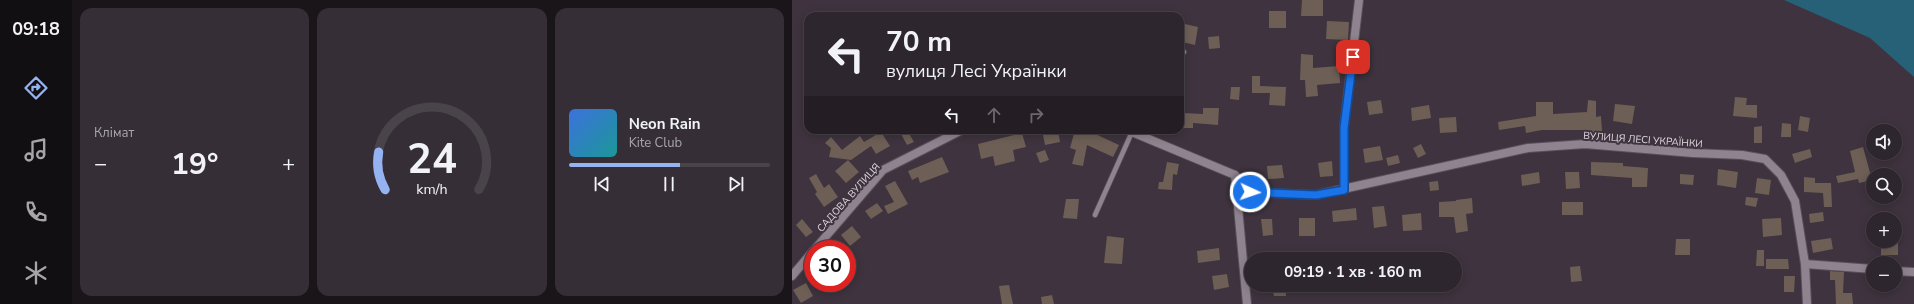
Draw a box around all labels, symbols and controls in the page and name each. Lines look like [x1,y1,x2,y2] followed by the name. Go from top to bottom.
[12,17,60,41] text: 09:18
[886,23,952,61] text: 70 m
[820,28,872,80] icon: left
[1336,40,1370,74] pin
[1342,46,1364,68] icon: arrive
[886,59,1067,83] text: вулиця Лесі Українки
[22,74,50,102] icon: directions
[941,104,963,126] icon: left
[983,104,1005,126] icon: ahead
[1025,104,1047,126] icon: right
[629,114,701,134] text: Neon Rain
[94,124,134,142] text: Клімат
[1866,124,1902,292] map controls
[1866,124,1902,160] button: sound
[1583,129,1703,151] street label: ВУЛИЦЯ ЛЕСІ УКРАЇНКИ
[407,131,457,188] text: 24
[629,134,682,152] text: Kite Club
[22,136,50,164] icon: music
[171,144,218,185] text: 19°
[94,149,107,179] text: −
[282,149,295,179] text: +
[814,160,883,235] street label: САДОВА ВУЛИЦЯ
[1866,168,1902,204] button: search
[1229,171,1271,213] position arrow
[591,173,613,195] icon: previous
[658,173,680,195] icon: pause
[725,173,747,195] icon: next
[416,180,448,199] text: km/h
[22,198,50,226] icon: phone
[1866,212,1902,248] button: +
[804,240,856,292] speed limit sign: 30
[1866,256,1902,292] button: −
[22,259,50,287] icon: climate
[1284,262,1422,282] text: 09:19 · 1 хв · 160 m

